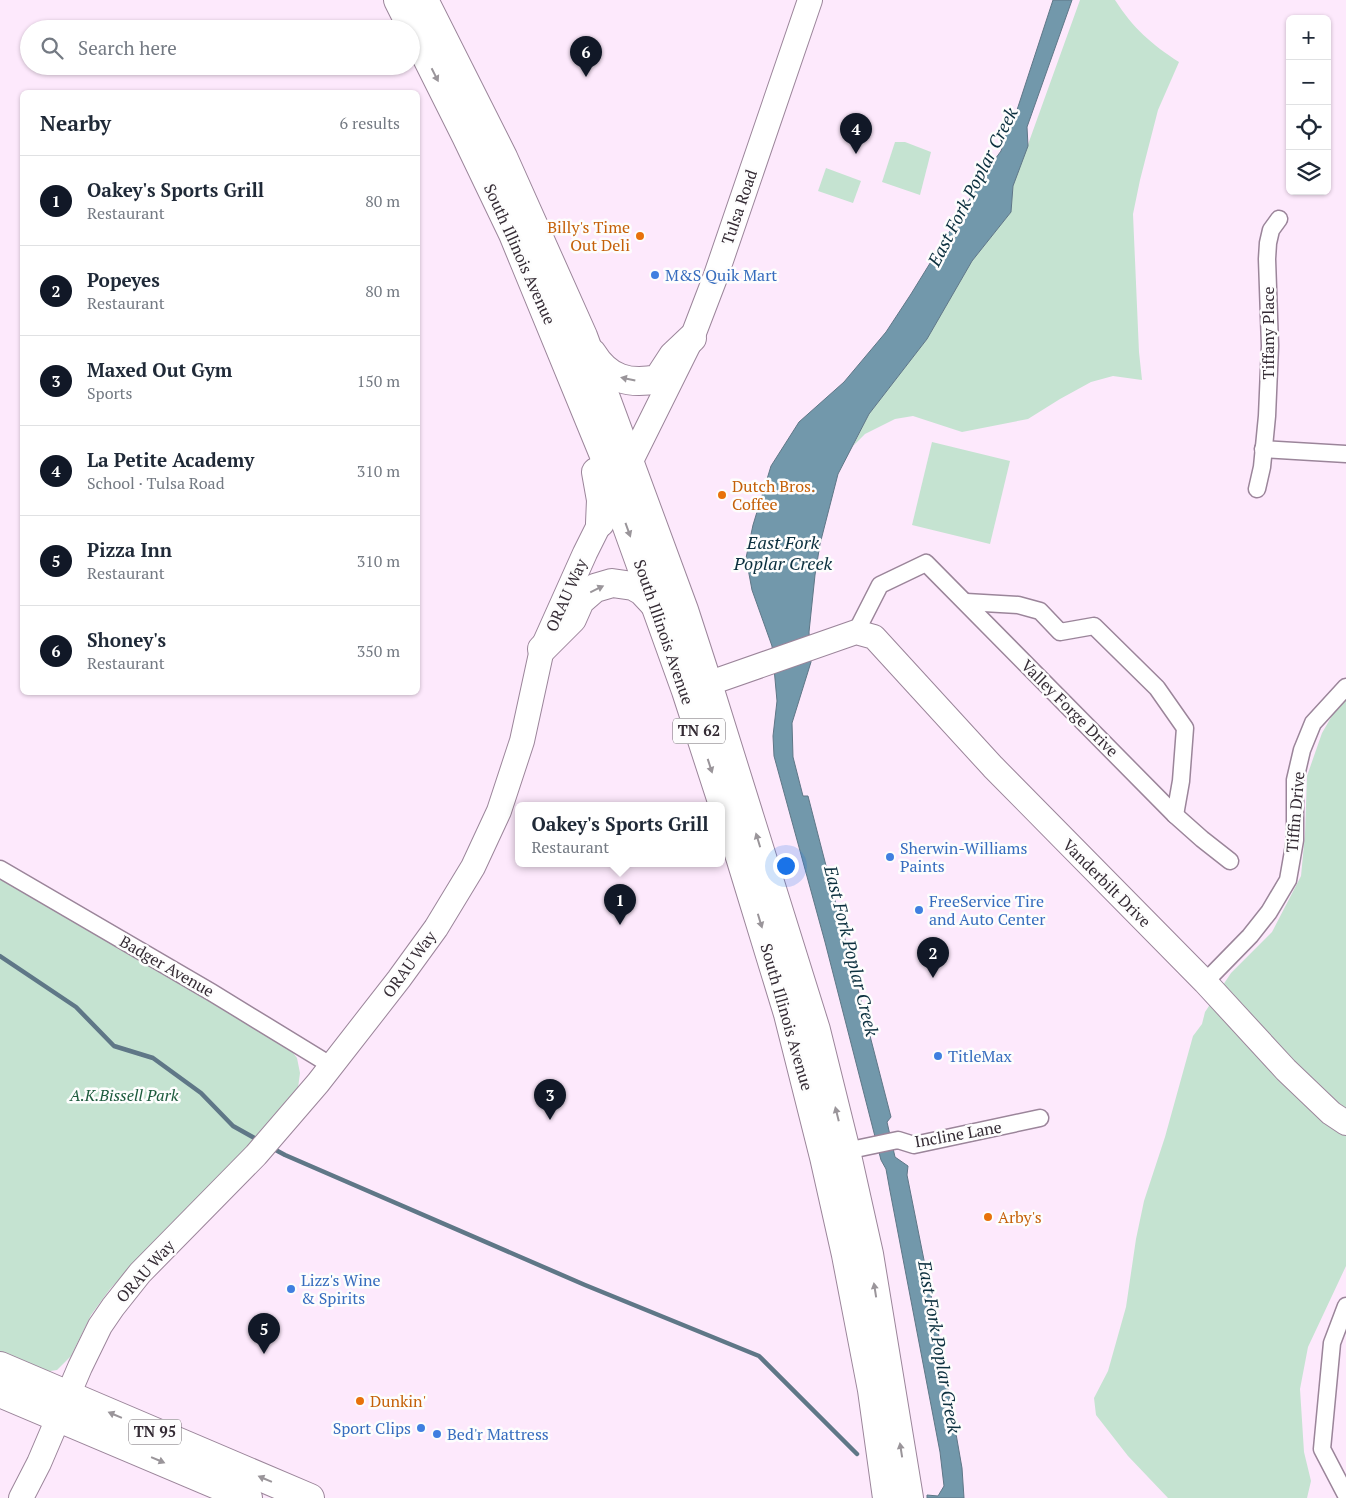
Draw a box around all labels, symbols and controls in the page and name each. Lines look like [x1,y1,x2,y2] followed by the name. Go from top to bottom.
[1286,15,1331,195] map controls
[1286,15,1331,60] button: +
[20,20,420,75] search box
[38,34,66,62] icon: search
[78,35,177,60] text: Search here
[570,36,602,77] pin: 6
[1286,60,1331,105] button: −
[432,68,440,82] one-way arrow
[921,103,1023,271] water label: East Fork Poplar Creek
[1286,105,1331,150] button: locate
[40,109,111,137] text: Nearby
[340,112,400,134] text: 6 results
[840,113,872,154] pin: 4
[1286,150,1331,195] button: layers
[716,166,762,247] street label: Tulsa Road
[87,177,264,202] text: Oakey's Sports Grill
[479,180,561,328] street label: South Illinois Avenue
[51,190,61,212] text: 1
[365,190,400,212] text: 80 m
[87,202,165,224] text: Restaurant
[547,216,630,256] place label: Billy's Time Out Deli
[634,230,646,242] marker: Billy's Time Out Deli
[665,264,777,286] place label: M&S Quik Mart
[87,267,160,292] text: Popeyes
[649,269,661,281] marker: M&S Quik Mart
[51,280,61,302] text: 2
[365,280,400,302] text: 80 m
[1257,287,1279,379] street label: Tiffany Place
[87,292,165,314] text: Restaurant
[87,357,232,382] text: Maxed Out Gym
[51,370,61,392] text: 3
[357,370,400,392] text: 150 m
[620,375,636,383] one-way arrow
[87,382,133,404] text: Sports
[87,447,254,472] text: La Petite Academy
[51,460,61,482] text: 4
[357,460,400,482] text: 310 m
[87,472,225,494] text: School · Tulsa Road
[732,475,815,515] place label: Dutch Bros. Coffee
[716,489,728,501] marker: Dutch Bros. Coffee
[624,523,632,538] one-way arrow
[733,530,833,575] water label: East Fork Poplar Creek
[87,537,172,562] text: Pizza Inn
[51,550,61,572] text: 5
[357,550,400,572] text: 310 m
[540,554,592,635] street label: ORAU Way
[629,557,699,707] street label: South Illinois Avenue
[87,562,165,584] text: Restaurant
[590,584,605,593] one-way arrow
[87,627,166,652] text: Shoney's
[51,640,61,662] text: 6
[357,640,400,662] text: 350 m
[87,652,165,674] text: Restaurant
[1017,655,1123,761] street label: Valley Forge Drive
[673,718,725,744] road number: TN 62
[707,759,715,774] one-way arrow
[1280,771,1310,853] street label: Tiffin Drive
[515,802,725,867] popup
[531,811,709,836] text: Oakey's Sports Grill
[754,832,762,847] one-way arrow
[1058,834,1156,932] street label: Vanderbilt Drive
[531,836,609,858] text: Restaurant
[900,837,1027,877] place label: Sherwin-Williams Paints
[884,851,896,863] marker: Sherwin-Williams Paints
[773,853,799,879] your location
[819,862,885,1039] water label: East Fork Poplar Creek
[604,884,636,925] pin: 1
[929,890,1046,930] place label: FreeService Tire and Auto Center
[913,904,925,916] marker: FreeService Tire and Auto Center
[756,914,764,929] one-way arrow
[377,925,441,1002] street label: ORAU Way
[116,930,218,1002] street label: Badger Avenue
[917,937,949,978] pin: 2
[755,941,819,1093] street label: South Illinois Avenue
[948,1045,1012,1067] place label: TitleMax
[932,1050,944,1062] marker: TitleMax
[534,1079,566,1120] pin: 3
[69,1084,179,1106] park label: A.K.Bissell Park
[833,1106,841,1121] one-way arrow
[913,1116,1003,1152] street label: Incline Lane
[998,1206,1042,1228] place label: Arby's
[982,1211,994,1223] marker: Arby's
[111,1234,180,1307] street label: ORAU Way
[913,1258,967,1435] water label: East Fork Poplar Creek
[301,1269,381,1309] place label: Lizz's Wine & Spirits
[871,1281,879,1297] one-way arrow
[285,1283,297,1295] marker: Lizz's Wine & Spirits
[248,1313,280,1354] pin: 5
[370,1390,426,1412] place label: Dunkin'
[354,1395,366,1407] marker: Dunkin'
[108,1411,123,1419] one-way arrow
[333,1417,411,1439] place label: Sport Clips
[129,1420,181,1444] road number: TN 95
[415,1422,427,1434] marker: Sport Clips
[447,1423,549,1445] place label: Bed'r Mattress
[431,1428,443,1440] marker: Bed'r Mattress
[897,1442,905,1458] one-way arrow
[151,1456,165,1464] one-way arrow
[257,1475,272,1483] one-way arrow

